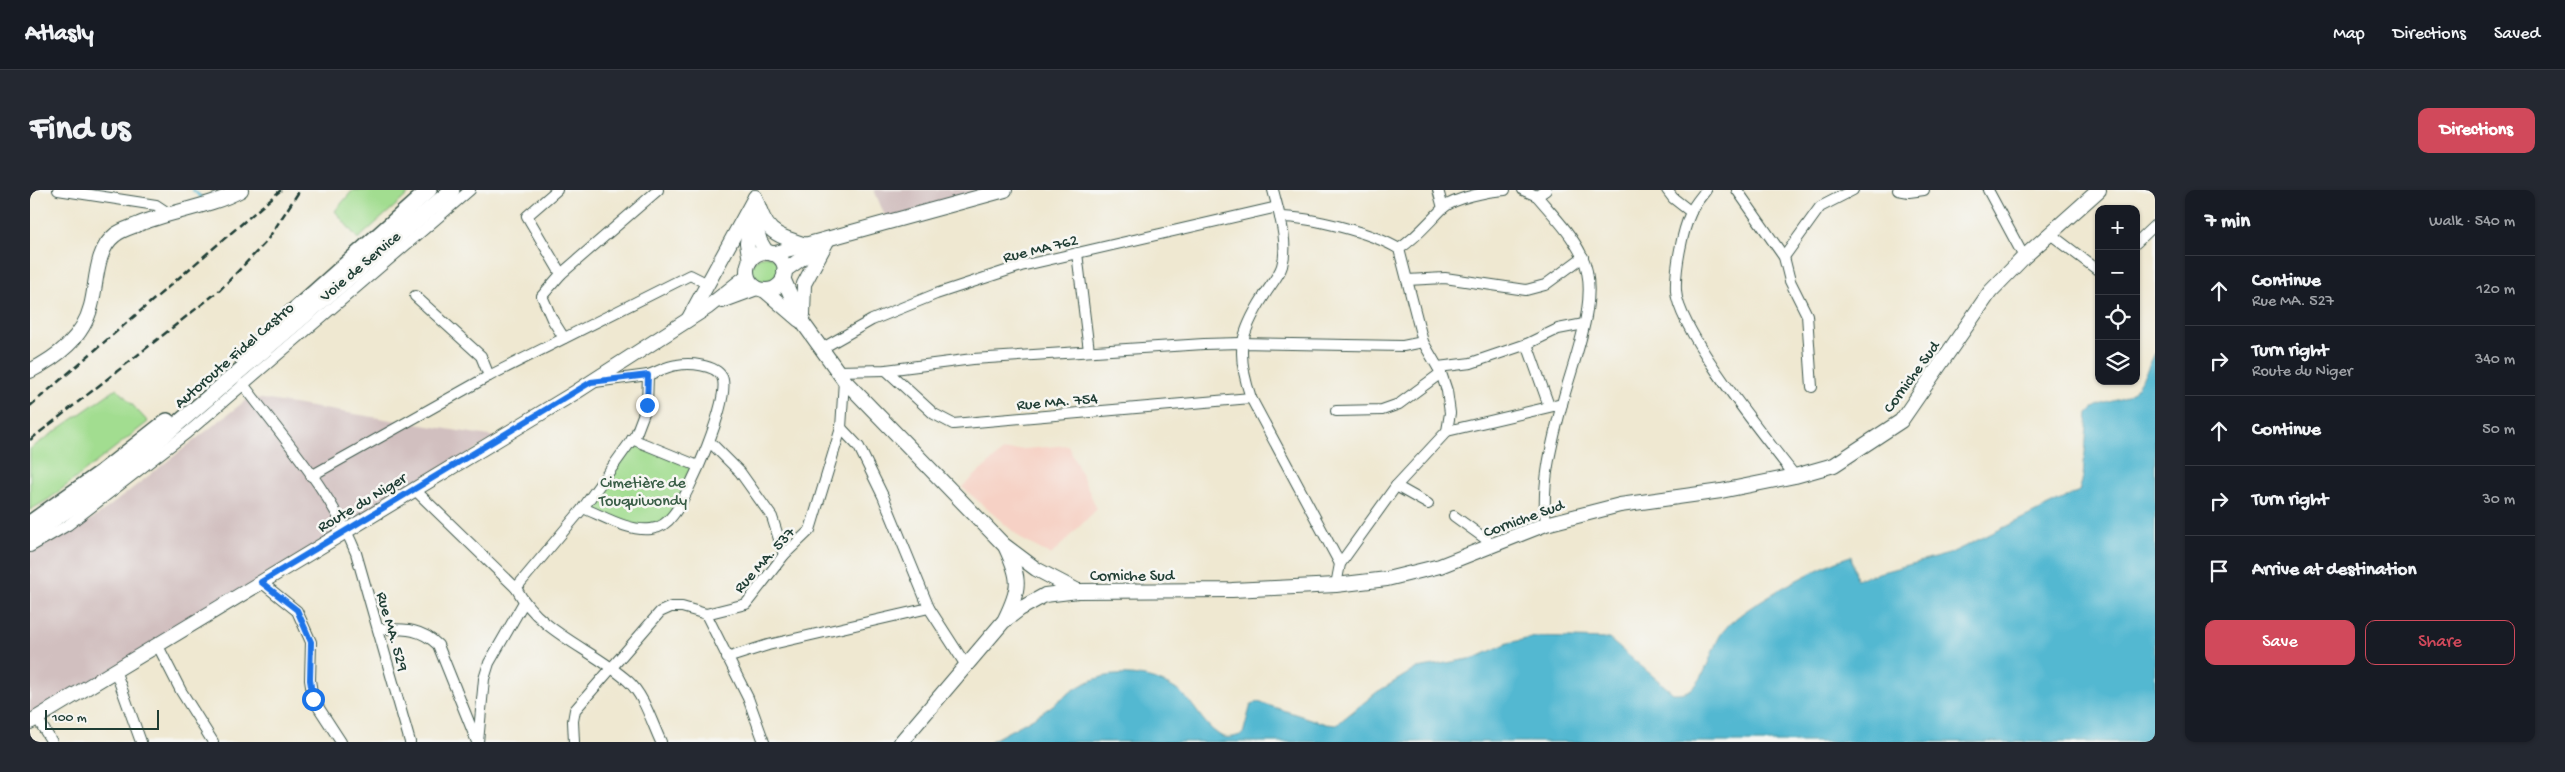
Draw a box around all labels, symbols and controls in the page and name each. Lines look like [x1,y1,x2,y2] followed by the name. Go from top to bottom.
[25,20,94,49] text: Atlasly
[2333,24,2365,45] text: Map
[2393,24,2466,45] text: Directions
[2494,24,2540,45] text: Saved
[2418,108,2535,153] button: Directions
[30,110,130,151] text: Find us
[2095,205,2140,385] map controls
[2095,205,2140,250] button: +
[2205,210,2250,235] text: 7 min
[2429,213,2515,232] text: Walk · 540 m
[316,228,406,308] street label: Voie de Service
[1001,232,1080,269] street label: Rue MA 762
[2095,250,2140,295] button: −
[2252,270,2321,293] text: Continue
[2205,277,2233,305] icon: ahead
[2476,281,2515,300] text: 120 m
[2252,293,2334,312] text: Rue MA. 527
[2095,295,2140,340] button: locate
[172,299,299,414] street label: Autoroute Fidel Castro
[1880,337,1946,418] street label: Corniche Sud
[2095,340,2140,385] button: layers
[2252,340,2328,363] text: Turn right
[2205,347,2233,375] icon: right
[2475,351,2515,370] text: 340 m
[2252,363,2352,382] text: Route du Niger
[1016,390,1099,417] street label: Rue MA. 754
[636,394,659,417] route end
[2205,417,2233,445] icon: ahead
[2252,419,2321,442] text: Continue
[2482,421,2515,440] text: 50 m
[315,469,412,538] street label: Route du Niger
[598,475,687,512] park label: Cimetière de Touquiwondy
[2205,487,2233,515] icon: right
[2252,489,2328,512] text: Turn right
[2482,491,2515,510] text: 30 m
[1481,496,1568,544] street label: Corniche Sud
[731,524,801,598] street label: Rue MA. 537
[2205,557,2233,585] icon: arrive
[2252,559,2416,582] text: Arrive at destination
[1090,568,1176,587] street label: Corniche Sud
[370,590,411,674] street label: Rue MA. 529
[2205,620,2355,665] button: Save
[2365,620,2515,665] button: Share
[302,688,325,711] route start
[45,707,159,730] scale bar
[52,710,87,727] text: 100 m

